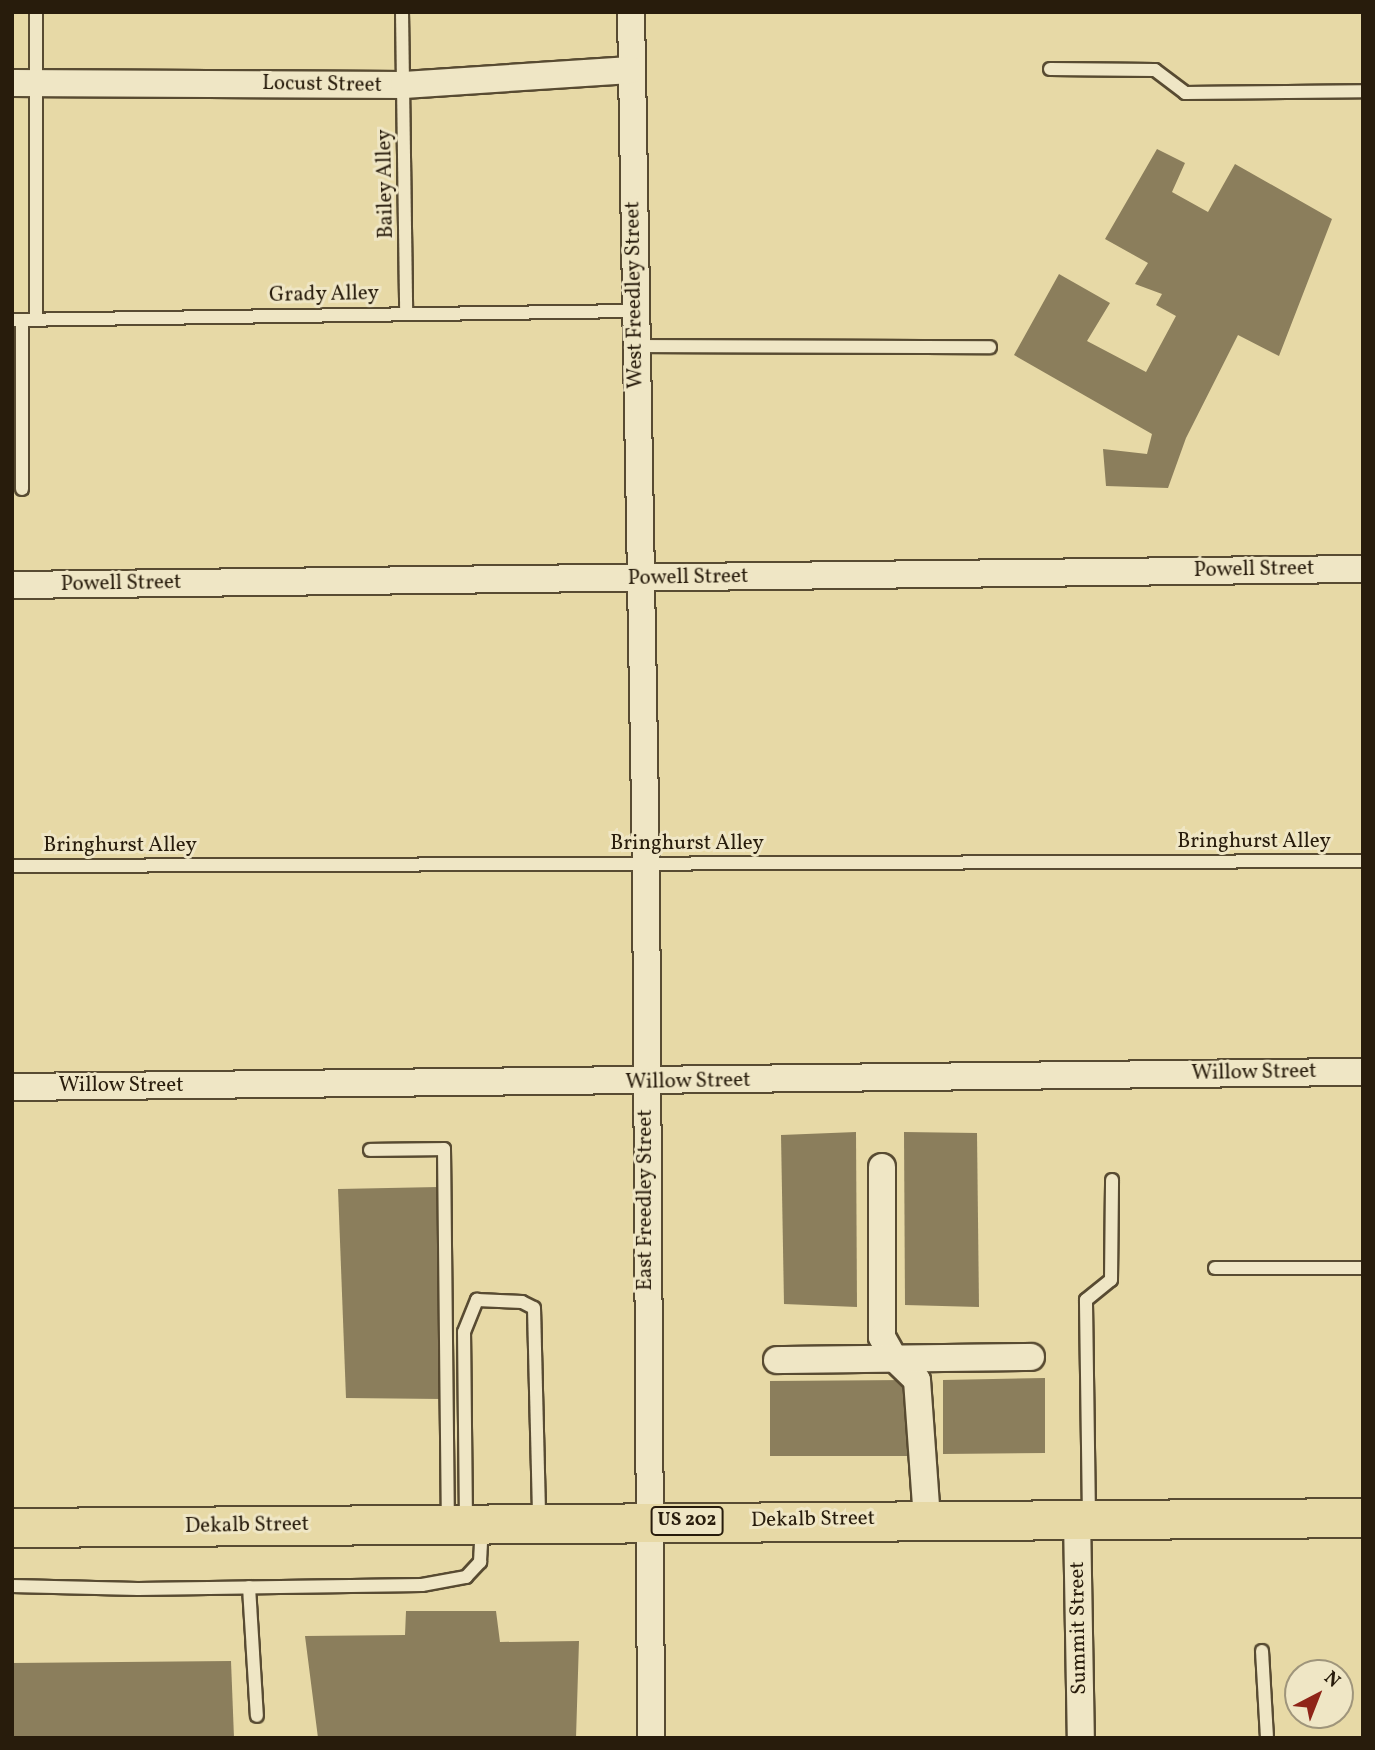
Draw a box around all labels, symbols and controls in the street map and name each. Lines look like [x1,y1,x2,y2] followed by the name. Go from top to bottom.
[262,71,382,99] street label: Locust Street
[372,129,400,239] street label: Bailey Alley
[621,201,649,389] street label: West Freedley Street
[269,281,379,309] street label: Grady Alley
[1194,556,1314,584] street label: Powell Street
[628,564,748,592] street label: Powell Street
[61,570,181,598] street label: Powell Street
[1177,829,1331,855] street label: Bringhurst Alley
[610,831,764,857] street label: Bringhurst Alley
[43,833,197,859] street label: Bringhurst Alley
[1191,1059,1317,1087] street label: Willow Street
[625,1068,751,1096] street label: Willow Street
[58,1073,184,1099] street label: Willow Street
[633,1109,659,1291] street label: East Freedley Street
[650,1506,724,1536] road number: US 202
[751,1506,875,1534] street label: Dekalb Street
[185,1512,309,1540] street label: Dekalb Street
[1065,1561,1093,1695] street label: Summit Street
[1284,1659,1354,1729] north arrow
[1318,1666,1346,1694] text: N

